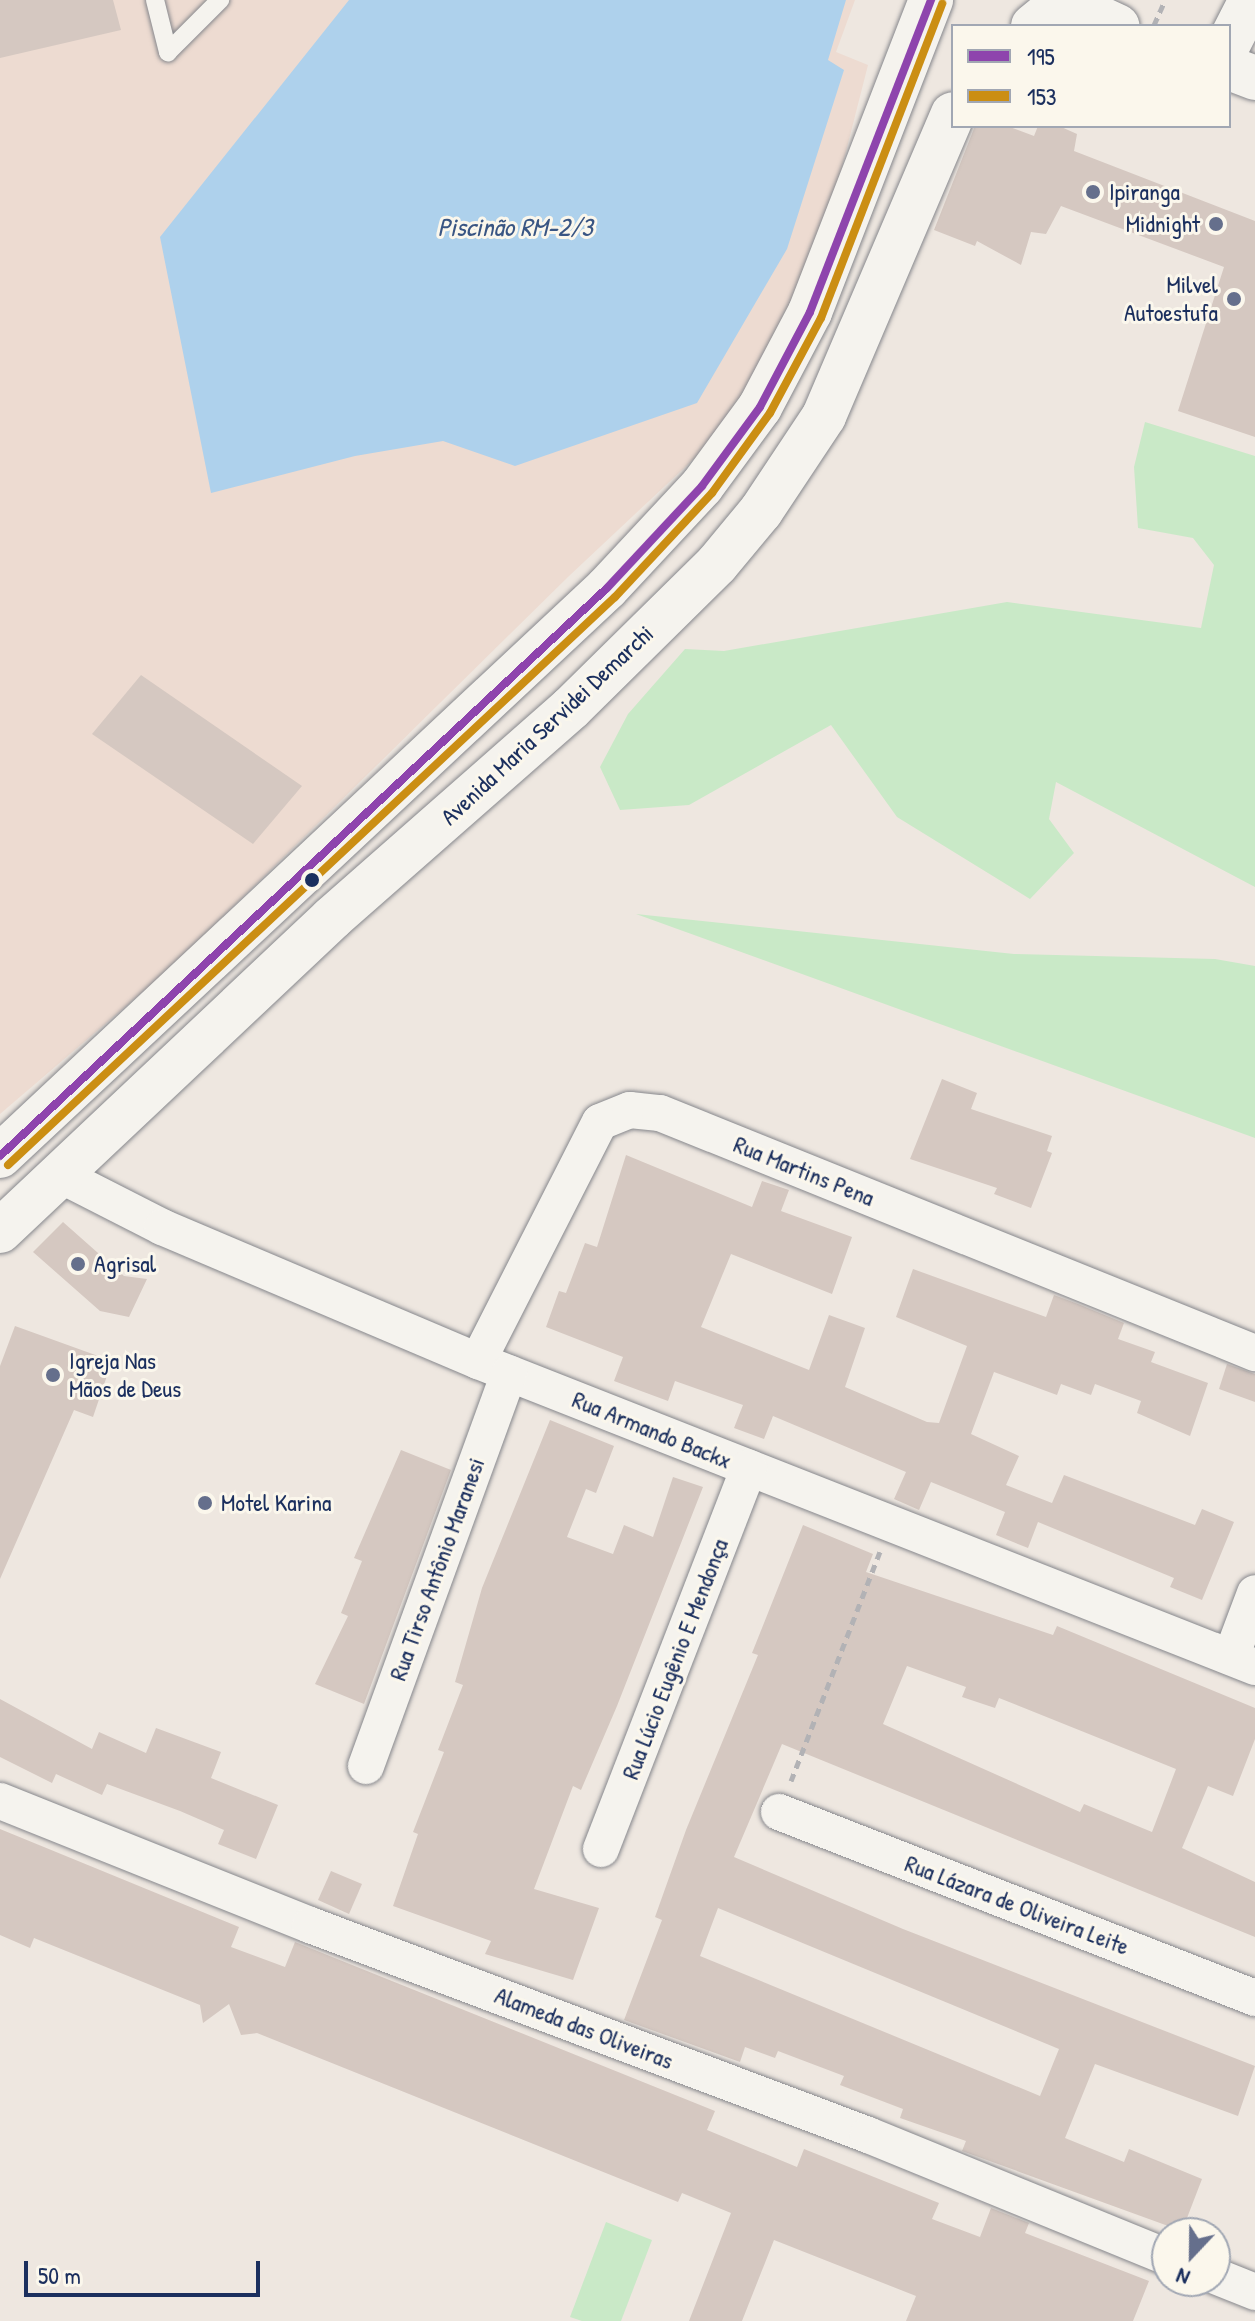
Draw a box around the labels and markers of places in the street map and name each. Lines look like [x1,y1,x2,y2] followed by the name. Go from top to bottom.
[1109,178,1180,206] place label: Ipiranga
[1084,183,1102,201] marker: Ipiranga
[1126,210,1200,238] place label: Midnight
[1207,215,1225,233] marker: Midnight
[1124,271,1218,327] place label: Milvel Autoestufa
[1225,290,1243,308] marker: Milvel Autoestufa
[304,872,320,888] unlabelled marker
[94,1250,156,1278] place label: Agrisal
[69,1255,87,1273] marker: Agrisal
[69,1347,181,1403] place label: Igreja Nas Mãos de Deus
[44,1366,62,1384] marker: Igreja Nas Mãos de Deus
[221,1489,331,1517] place label: Motel Karina
[196,1494,214,1512] marker: Motel Karina

